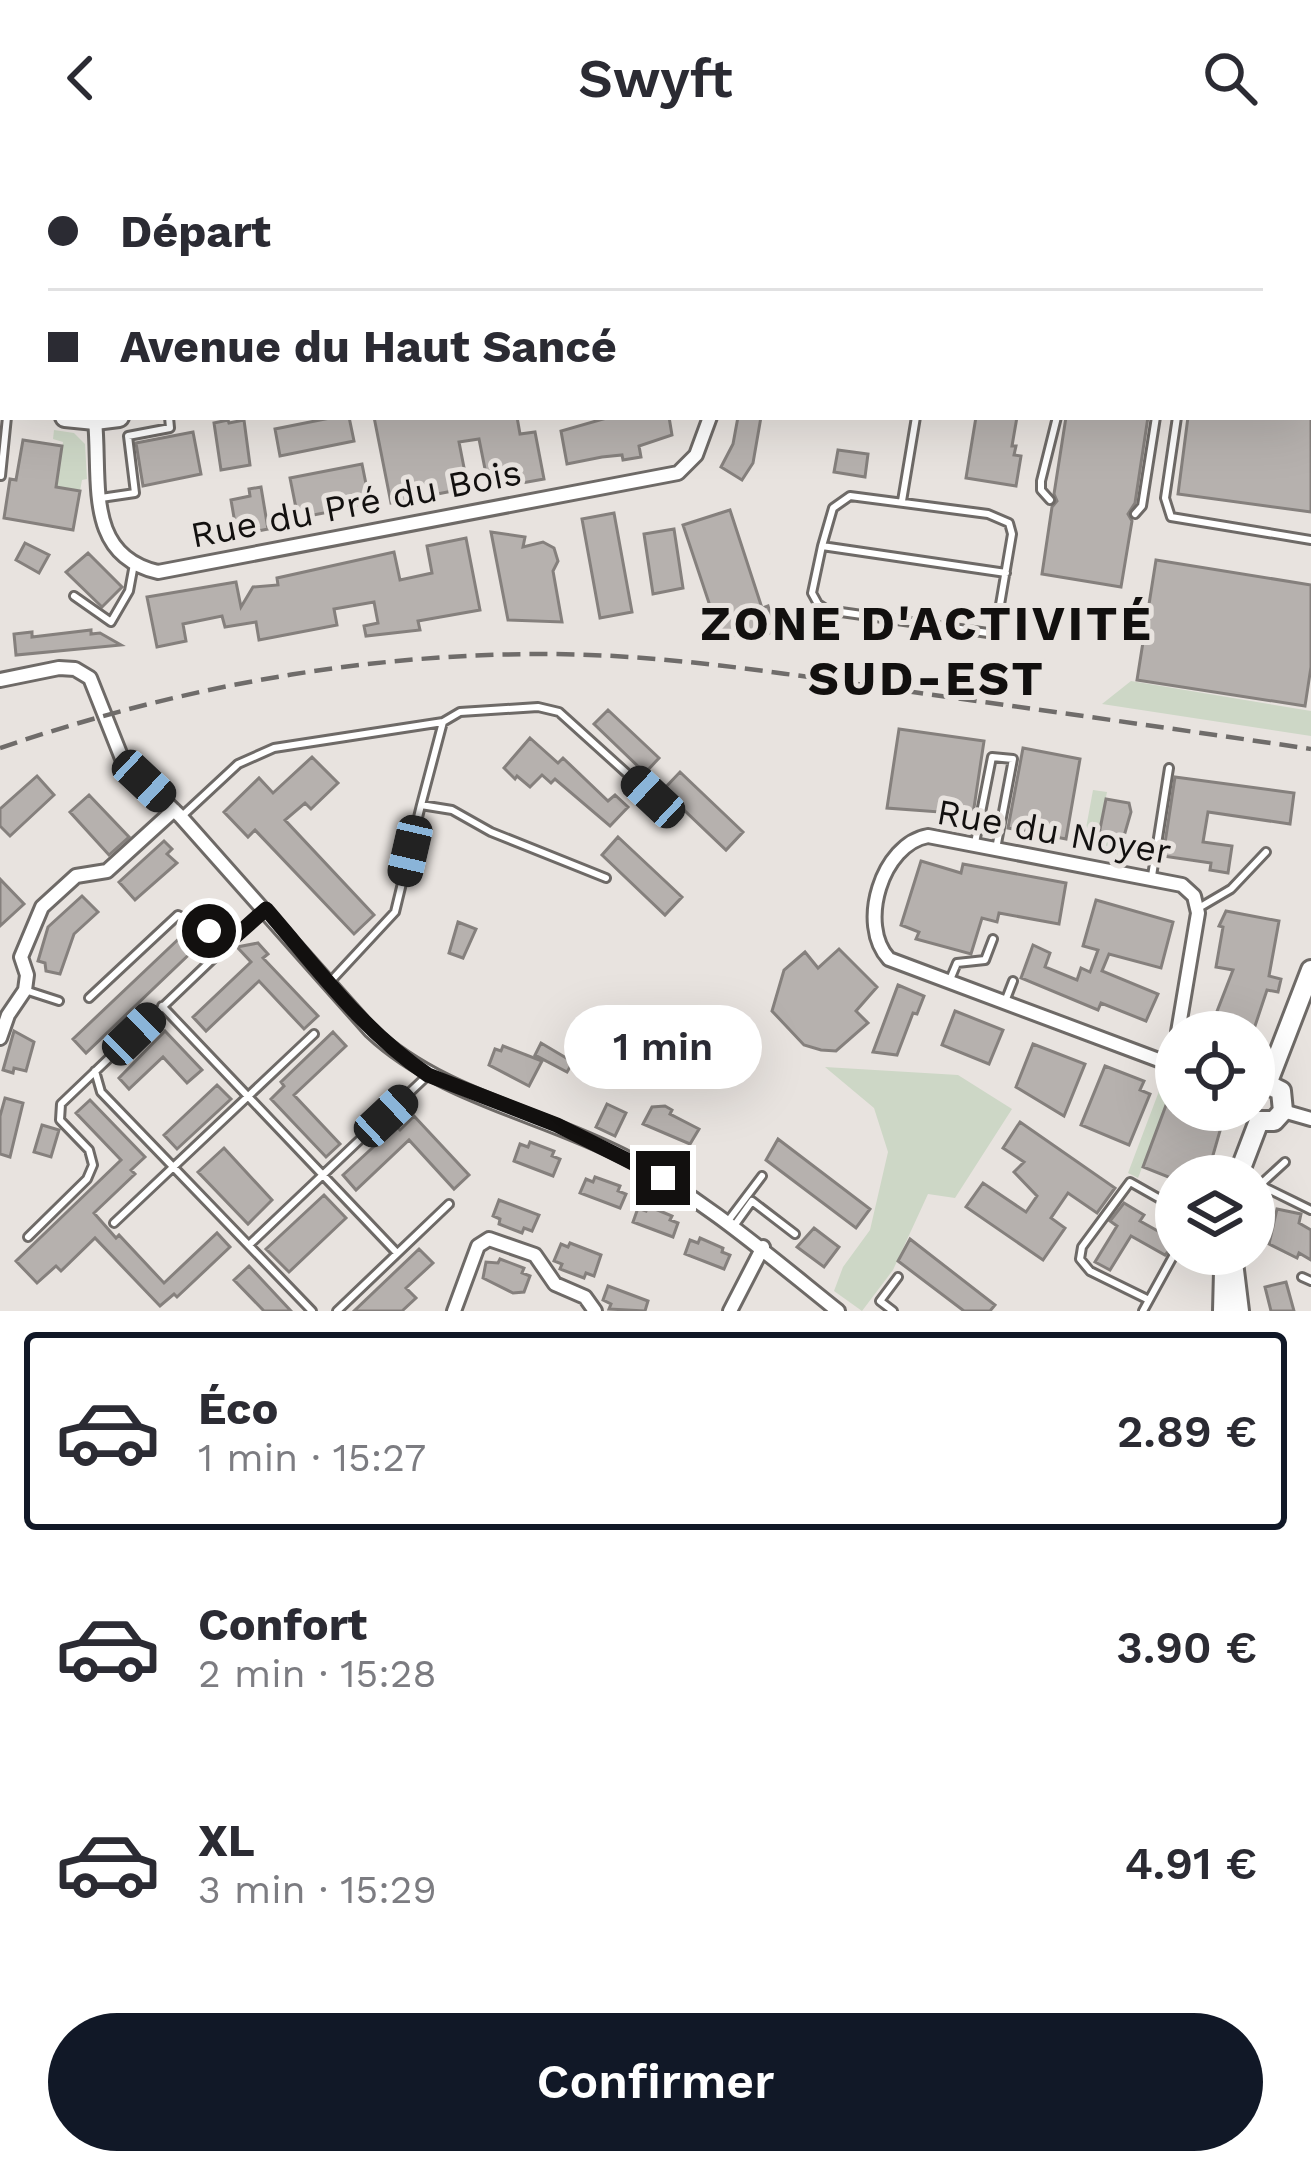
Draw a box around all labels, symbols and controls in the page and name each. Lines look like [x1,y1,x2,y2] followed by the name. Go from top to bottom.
[48,45,114,111] icon: back
[1197,45,1263,111] icon: search
[578,47,733,110] text: Swyft
[120,205,271,258] text: Départ
[120,320,617,373] text: Avenue du Haut Sancé
[187,451,525,557] street label: Rue du Pré du Bois
[700,595,1154,707] district label: ZONE D'ACTIVITÉ SUD-EST
[105,743,183,819] car
[614,759,692,835] car
[934,791,1174,873] street label: Rue du Noyer
[384,812,436,890] car
[182,904,236,958] route start
[96,996,172,1072] car
[564,1004,762,1088] callout: 1 min
[1155,1011,1275,1275] map controls
[1155,1011,1275,1131] button: locate
[613,1024,713,1069] text: 1 min
[347,1078,425,1154] car
[636,1151,690,1205] route end
[1155,1155,1275,1275] button: layers
[54,1377,162,1485] icon: car
[198,1382,279,1435] text: Éco
[1117,1405,1257,1458] text: 2.89 €
[198,1435,426,1480] text: 1 min · 15:27
[54,1593,162,1701] icon: car
[198,1598,367,1651] text: Confort
[1116,1621,1257,1674] text: 3.90 €
[198,1651,437,1696] text: 2 min · 15:28
[54,1809,162,1917] icon: car
[198,1814,255,1867] text: XL
[1124,1837,1257,1890] text: 4.91 €
[198,1867,437,1912] text: 3 min · 15:29
[48,2013,1263,2151] button: Confirmer

